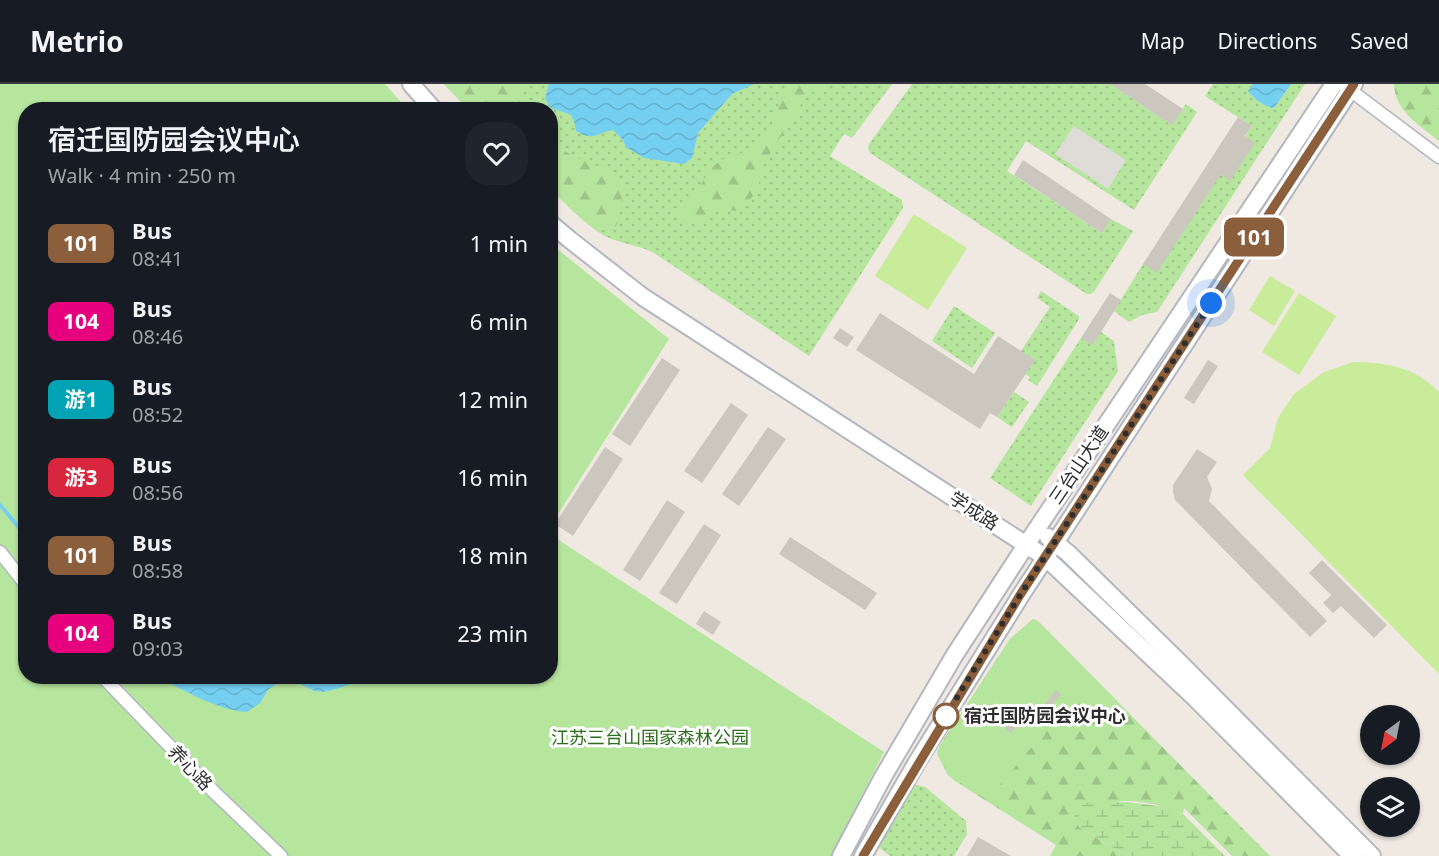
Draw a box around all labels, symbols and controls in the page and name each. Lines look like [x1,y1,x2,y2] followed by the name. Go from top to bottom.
[30,22,124,60] text: Metrio
[1141,27,1185,55] text: Map
[1218,27,1317,55] text: Directions
[1350,27,1409,55] text: Saved
[48,120,300,158] text: 宿迁国防园会议中心
[465,122,528,185] button: heart
[48,162,236,189] text: Walk · 4 min · 250 m
[132,215,172,245] text: Bus
[1220,218,1288,256] line badge: 101
[1236,223,1272,251] text: 101
[470,228,528,258] text: 1 min
[63,229,99,257] text: 101
[132,245,183,272] text: 08:41
[1196,288,1226,318] your location
[132,293,172,323] text: Bus
[470,306,528,336] text: 6 min
[63,307,99,335] text: 104
[132,323,183,350] text: 08:46
[132,371,172,401] text: Bus
[457,384,528,414] text: 12 min
[64,385,98,413] text: 游1
[132,401,183,428] text: 08:52
[1043,420,1113,508] street label: 三台山大道
[132,449,172,479] text: Bus
[457,462,528,492] text: 16 min
[64,463,98,491] text: 游3
[132,479,183,506] text: 08:56
[945,485,1004,535] street label: 学成路
[132,527,172,557] text: Bus
[457,540,528,570] text: 18 min
[63,541,99,569] text: 101
[132,557,183,584] text: 08:58
[132,605,172,635] text: Bus
[457,618,528,648] text: 23 min
[63,619,99,647] text: 104
[132,635,183,662] text: 09:03
[933,703,959,729] marker: 宿迁国防园会议中心
[964,703,1126,727] place label: 宿迁国防园会议中心
[1360,705,1420,765] north arrow
[1360,705,1420,837] map controls
[551,725,749,749] park label: 江苏三台山国家森林公园
[163,740,218,795] street label: 养心路
[1360,777,1420,837] button: layers

